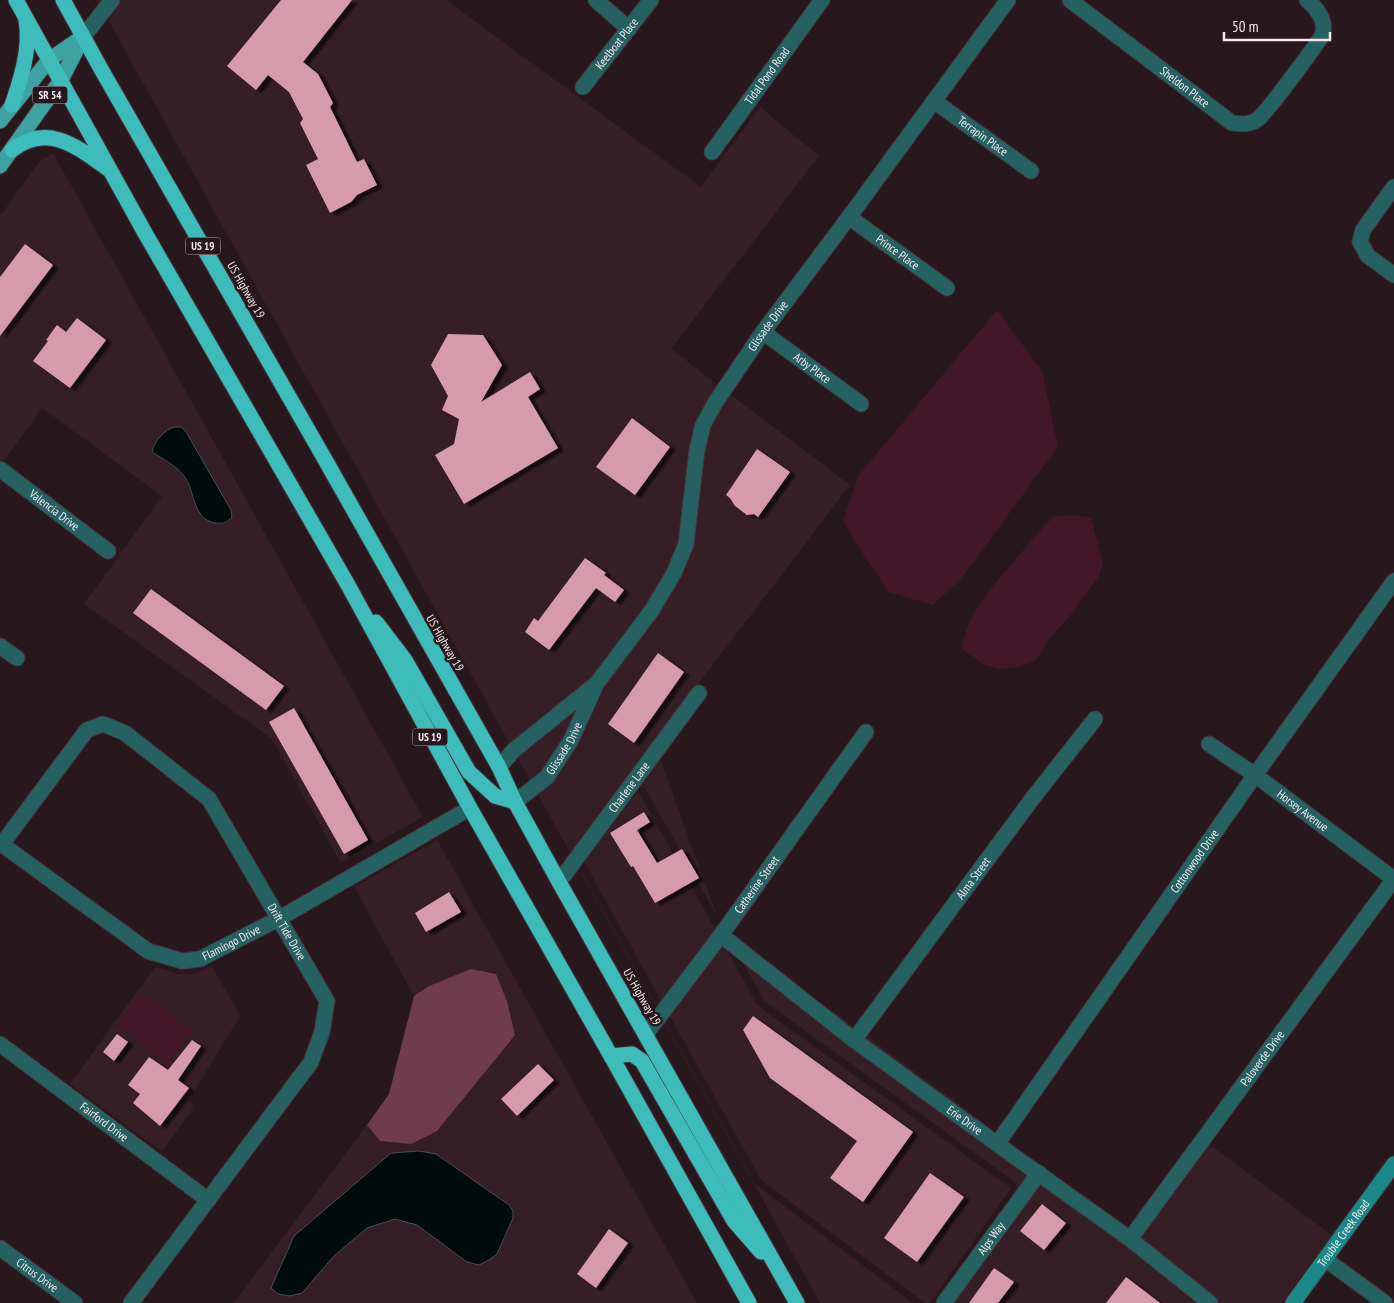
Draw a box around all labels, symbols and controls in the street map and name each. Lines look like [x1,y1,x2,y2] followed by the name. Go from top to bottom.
[1224,10,1330,42] scale bar
[592,15,641,72] street label: Keelboat Place
[1232,17,1258,36] text: 50 m
[741,44,792,107] street label: Tidal Pond Road
[1157,63,1213,110] street label: Sheldon Place
[32,86,68,104] road number: SR 54
[955,113,1011,159] street label: Terrapin Place
[873,231,923,273] street label: Prince Place
[186,238,220,255] road number: US 19
[224,259,269,321] street label: US Highway 19
[744,297,791,354] street label: Glissade Drive
[791,349,834,386] street label: Arby Place
[26,485,83,534] street label: Valencia Drive
[423,612,468,674] street label: US Highway 19
[542,720,585,777] street label: Glissade Drive
[412,729,448,746] road number: US 19
[605,759,653,815] street label: Charlene Lane
[1274,786,1332,834] street label: Horsey Avenue
[1167,826,1222,896] street label: Cottonwood Drive
[731,852,783,916] street label: Catherine Street
[953,853,994,902] street label: Alma Street
[265,901,310,963] street label: Drift Tide Drive
[200,921,263,964] street label: Flamingo Drive
[620,966,665,1028] street label: US Highway 19
[1237,1027,1287,1089] street label: Paloverde Drive
[77,1099,132,1145] street label: Fairford Drive
[944,1102,986,1138] street label: Erie Drive
[1314,1197,1373,1270] street label: Trouble Creek Road
[974,1218,1008,1258] street label: Alps Way
[13,1254,61,1295] street label: Citrus Drive

